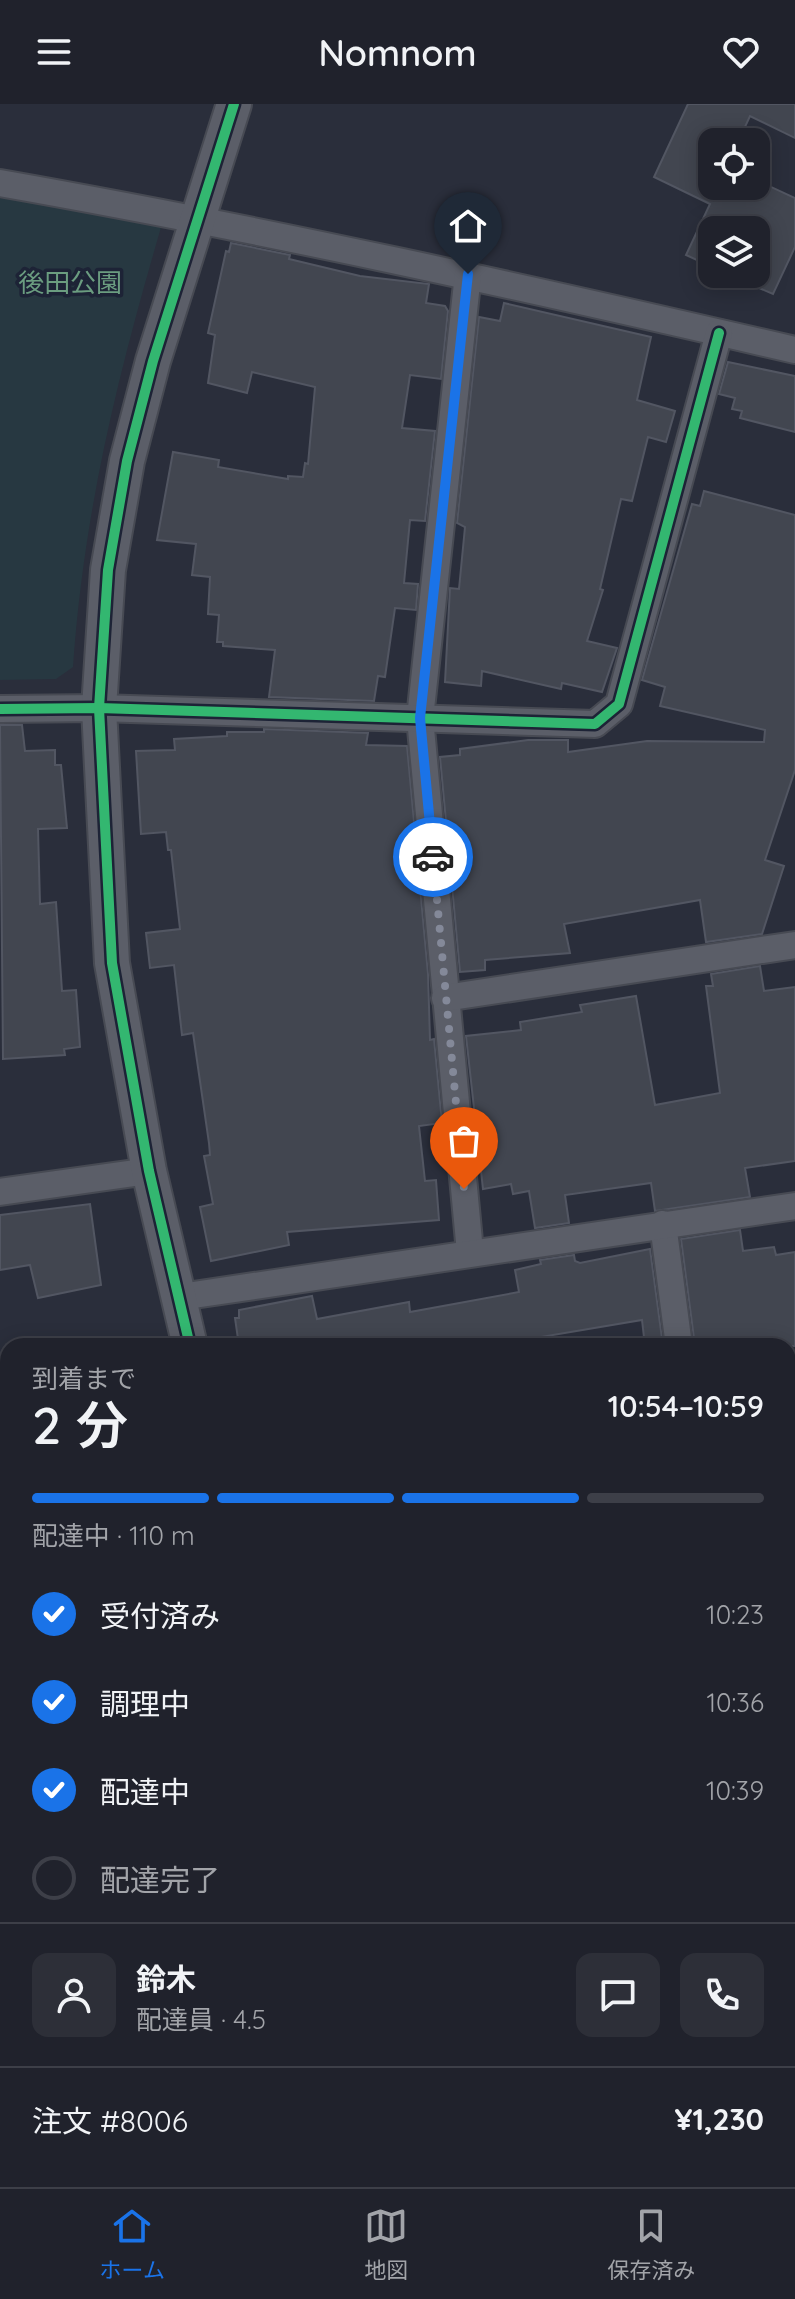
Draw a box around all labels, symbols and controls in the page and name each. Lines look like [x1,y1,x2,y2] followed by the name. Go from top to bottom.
[32,30,76,74] icon: menu
[318,30,477,75] text: Nomnom
[719,30,763,74] icon: heart
[698,128,770,288] map controls
[698,128,770,200] button: locate
[434,192,502,274] pin
[446,204,490,248] icon: home
[698,216,770,288] button: layers
[18,266,122,299] park label: 後田公園
[393,817,473,897] courier
[411,835,455,879] icon: car
[430,1107,498,1189] pin
[442,1119,486,1163] icon: bag
[32,1362,136,1395] text: 到着まで
[608,1387,764,1425] text: 10:54–10:59
[32,1392,128,1457] text: 2 分
[32,1519,195,1552] text: 配達中 · 110 m
[32,1592,76,1636] icon: check
[100,1597,220,1635] text: 受付済み
[706,1598,764,1631] text: 10:23
[32,1680,76,1724] icon: check
[100,1685,190,1723] text: 調理中
[706,1686,764,1719] text: 10:36
[32,1768,76,1812] icon: check
[100,1773,190,1811] text: 配達中
[706,1774,764,1807] text: 10:39
[100,1861,220,1899] text: 配達完了
[32,1953,116,2037] button: person
[576,1953,660,2037] button: chat
[680,1953,764,2037] button: phone
[136,1960,196,1998] text: 鈴木
[136,2003,266,2036] text: 配達員 · 4.5
[675,2100,764,2138] text: ¥1,230
[32,2102,188,2140] text: 注文 #8006
[100,2204,165,2284] tab: ホーム
[364,2204,408,2284] tab: 地図
[607,2204,695,2284] tab: 保存済み

